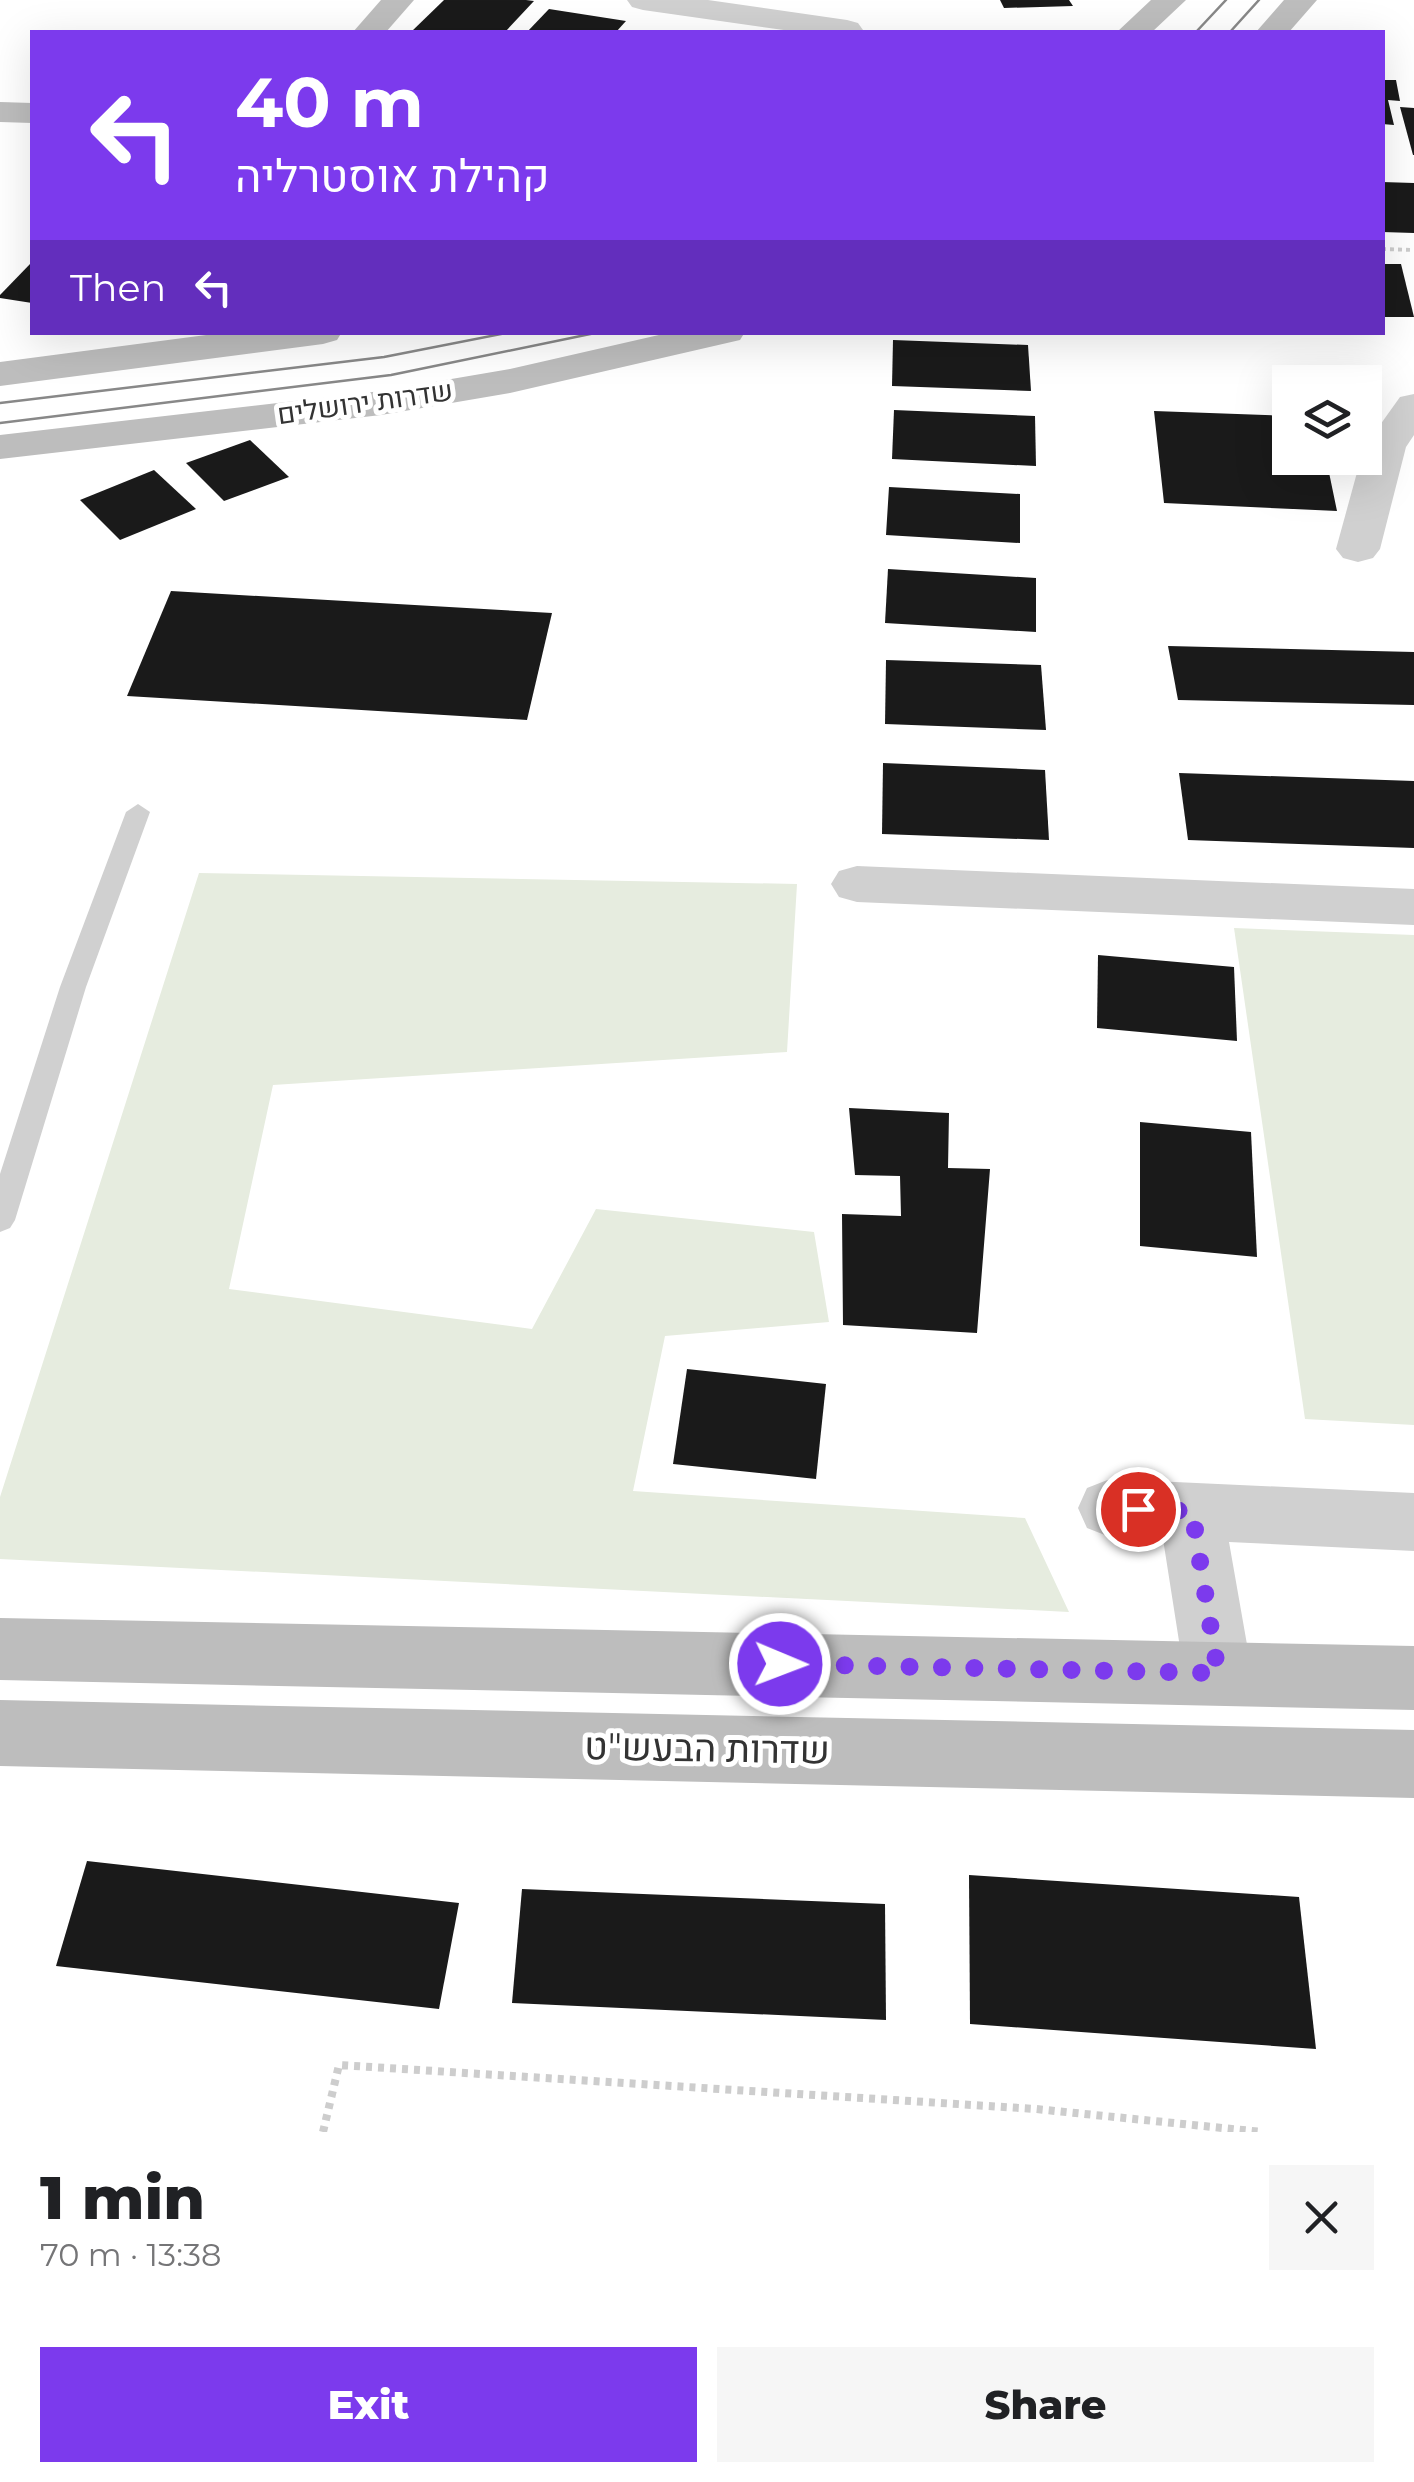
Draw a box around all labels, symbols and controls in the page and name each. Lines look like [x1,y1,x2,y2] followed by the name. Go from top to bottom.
[235,59,424,145] text: 40 m
[70,70,200,200] icon: left
[235,148,550,203] text: קהילת אוסטרליה
[186,260,241,315] icon: left
[70,264,166,311] text: Then
[1272,365,1382,475] map controls
[1272,365,1382,475] button: layers
[275,373,455,431] street label: שדרות ירושלים
[1096,1467,1181,1552] pin
[1111,1482,1166,1537] icon: arrive
[728,1612,832,1716] position arrow
[584,1722,830,1774] street label: שדרות הבעש"ט
[40,2161,205,2234] text: 1 min
[1269,2165,1374,2270] button: close
[40,2235,221,2274] text: 70 m · 13:38
[40,2347,697,2462] button: Exit
[717,2347,1374,2462] button: Share

